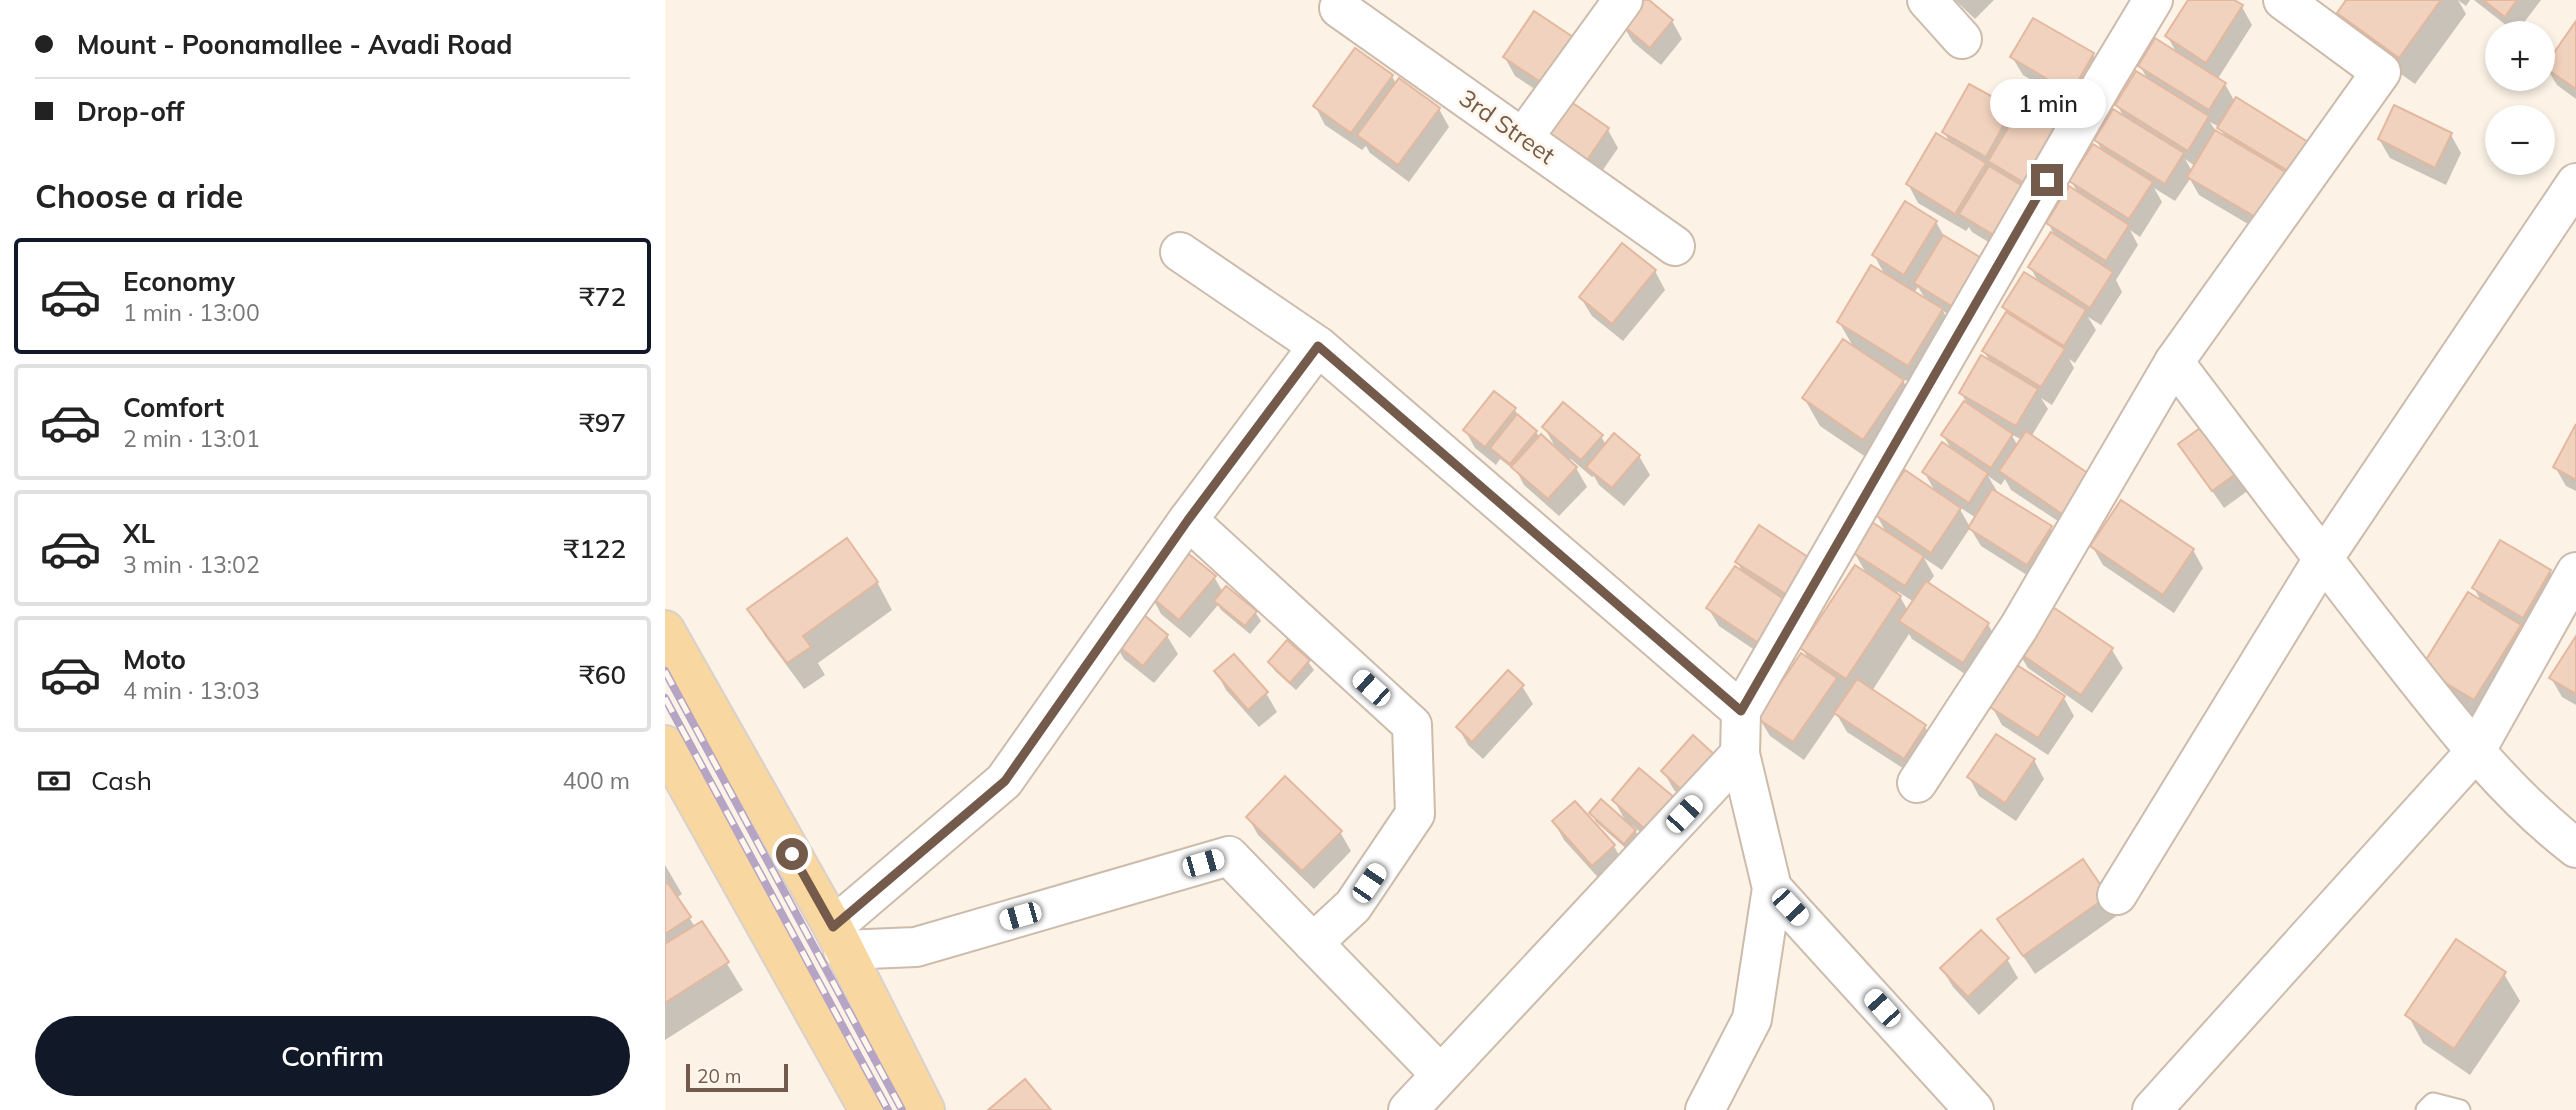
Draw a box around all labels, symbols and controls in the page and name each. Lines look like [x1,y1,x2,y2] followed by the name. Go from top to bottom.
[2485,21,2555,175] map controls
[2485,21,2555,91] button: +
[77,28,512,61] text: Mount - Poonamallee - Avadi Road
[1989,78,2105,128] callout: 1 min
[1454,82,1561,170] street label: 3rd Street
[2018,89,2078,118] text: 1 min
[77,95,184,128] text: Drop-off
[2485,105,2555,175] button: −
[2031,164,2063,196] route end
[35,176,243,216] text: Choose a ride
[39,265,102,328] icon: car
[123,265,235,298] text: Economy
[579,280,626,313] text: ₹72
[123,298,260,327] text: 1 min · 13:00
[39,391,102,454] icon: car
[123,391,224,424] text: Comfort
[579,406,626,439] text: ₹97
[123,424,260,453] text: 2 min · 13:01
[39,517,102,580] icon: car
[123,517,155,550] text: XL
[564,532,626,565] text: ₹122
[123,550,260,579] text: 3 min · 13:02
[39,643,102,706] icon: car
[123,643,186,676] text: Moto
[579,658,626,691] text: ₹60
[1349,666,1394,710] car
[123,676,260,705] text: 4 min · 13:03
[35,762,73,800] icon: cash
[91,764,152,797] text: Cash
[562,766,630,795] text: 400 m
[1662,791,1707,837] car
[776,838,808,870] route start
[1180,847,1227,879] car
[1349,860,1390,906] car
[1768,884,1813,930] car
[997,900,1044,932] car
[1861,985,1904,1031] car
[35,1016,630,1096] button: Confirm
[686,1061,787,1093] scale bar
[697,1064,741,1088] text: 20 m

